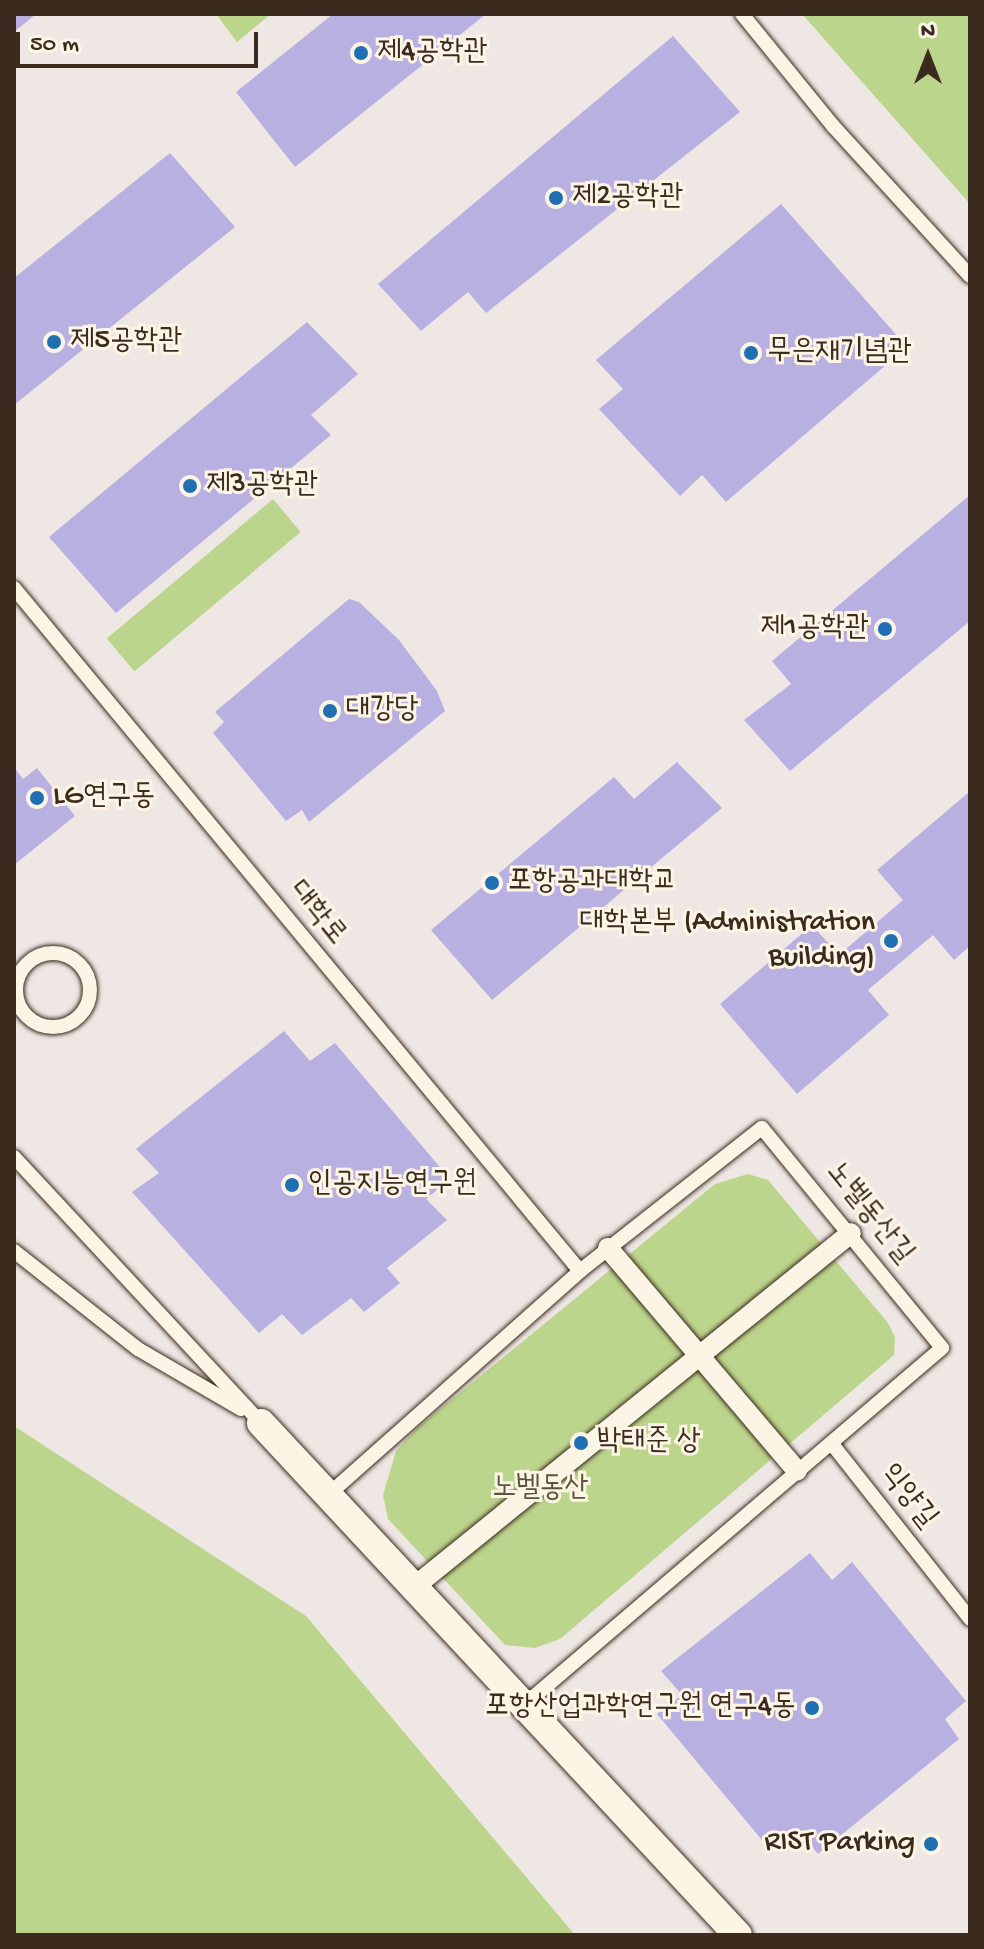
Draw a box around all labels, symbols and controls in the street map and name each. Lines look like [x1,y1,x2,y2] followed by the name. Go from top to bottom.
[20,16,262,66] scale bar
[888,16,968,96] north arrow
[921,19,935,45] text: N
[30,31,79,60] text: 50 m
[377,35,488,71] place label: 제4공학관
[352,44,370,62] marker: 제4공학관
[572,180,683,216] place label: 제2공학관
[547,189,565,207] marker: 제2공학관
[70,324,182,360] place label: 제5공학관
[45,333,63,351] marker: 제5공학관
[767,335,912,371] place label: 무은재기념관
[742,344,760,362] marker: 무은재기념관
[206,468,318,504] place label: 제3공학관
[181,477,199,495] marker: 제3공학관
[760,611,869,647] place label: 제1공학관
[876,620,894,638] marker: 제1공학관
[346,693,418,729] place label: 대강당
[321,702,339,720] marker: 대강당
[53,780,155,816] place label: LG연구동
[28,789,46,807] marker: LG연구동
[508,865,677,901] place label: 포항공과대학교
[483,874,501,892] marker: 포항공과대학교
[279,875,353,953] street label: 대학로
[580,906,875,976] place label: 대학본부 (Administration Building)
[882,932,900,950] marker: 대학본부 (Administration Building)
[816,1156,920,1272] street label: 노벨동산길
[308,1167,477,1203] place label: 인공지능연구원
[283,1176,301,1194] marker: 인공지능연구원
[597,1425,701,1461] place label: 박태준 상
[572,1434,590,1452] marker: 박태준 상
[871,1457,943,1537] street label: 익양길
[492,1472,588,1508] park label: 노벨동산
[485,1690,796,1726] place label: 포항산업과학연구원 연구4동
[803,1699,821,1717] marker: 포항산업과학연구원 연구4동
[764,1826,915,1862] place label: RIST Parking
[922,1835,940,1853] marker: RIST Parking

